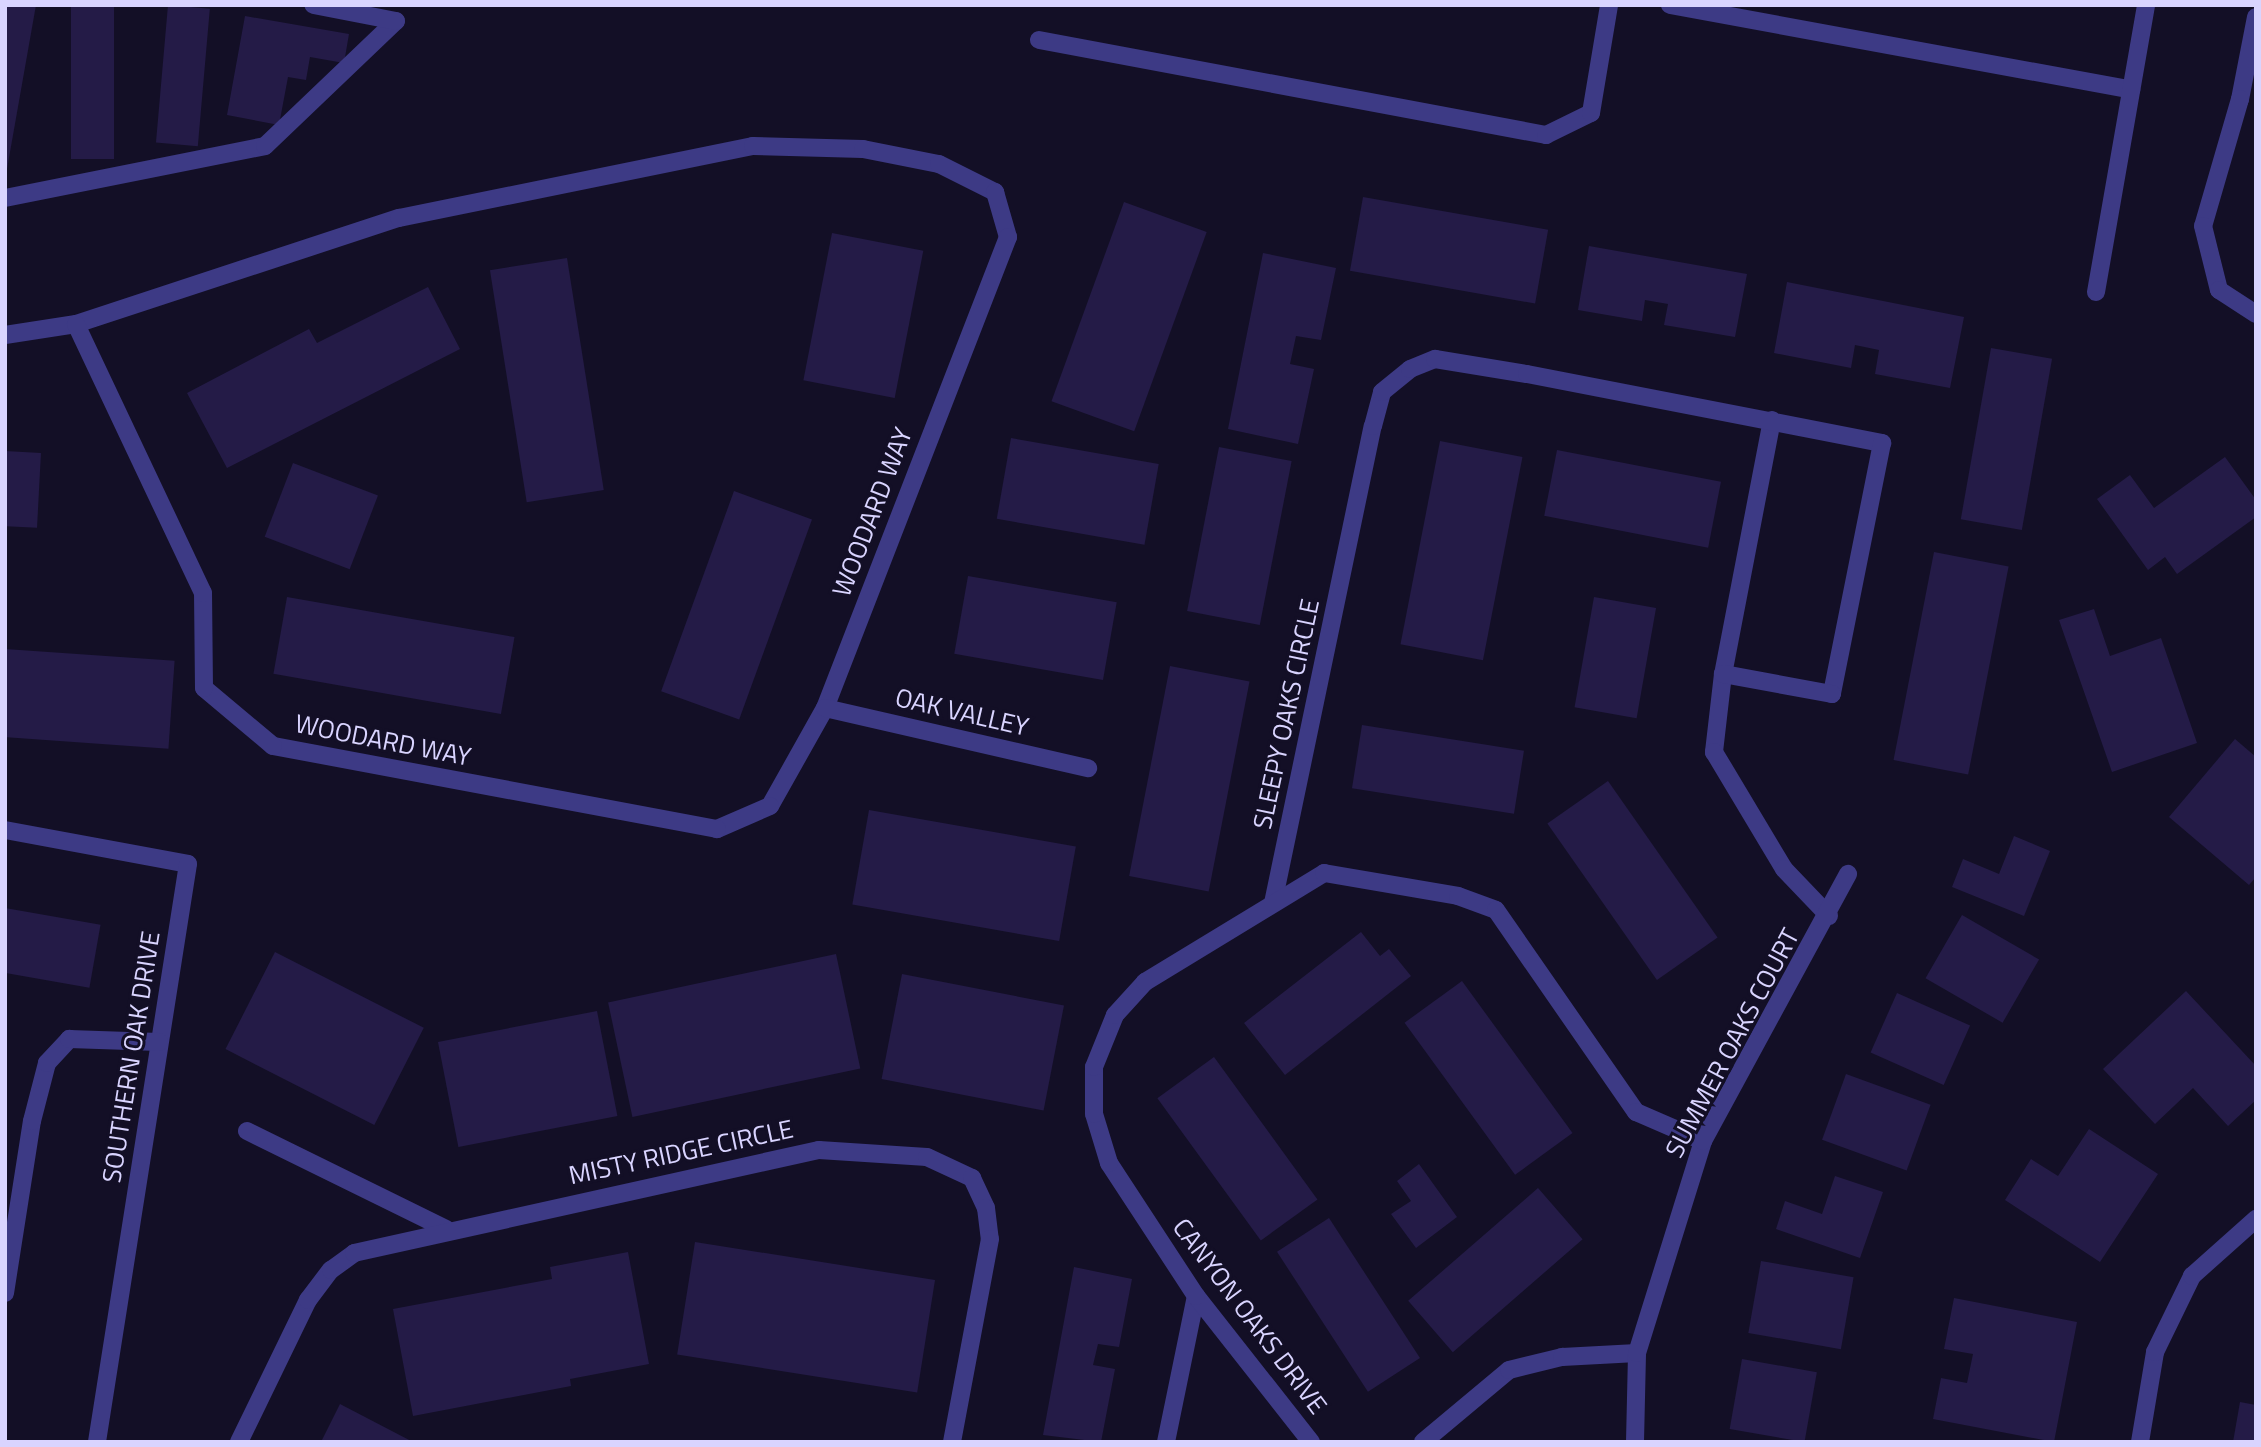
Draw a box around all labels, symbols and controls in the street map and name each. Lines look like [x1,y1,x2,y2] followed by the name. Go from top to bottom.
[825,423,919,601] street label: WOODARD WAY
[1246,596,1326,832] street label: SLEEPY OAKS CIRCLE
[892,681,1032,743] street label: OAK VALLEY
[292,708,474,772] street label: WOODARD WAY
[1658,923,1806,1163] street label: SUMMER OAKS COURT
[96,929,166,1185] street label: SOUTHERN OAK DRIVE
[566,1113,796,1191] street label: MISTY RIDGE CIRCLE
[1166,1212,1334,1420] street label: CANYON OAKS DRIVE

